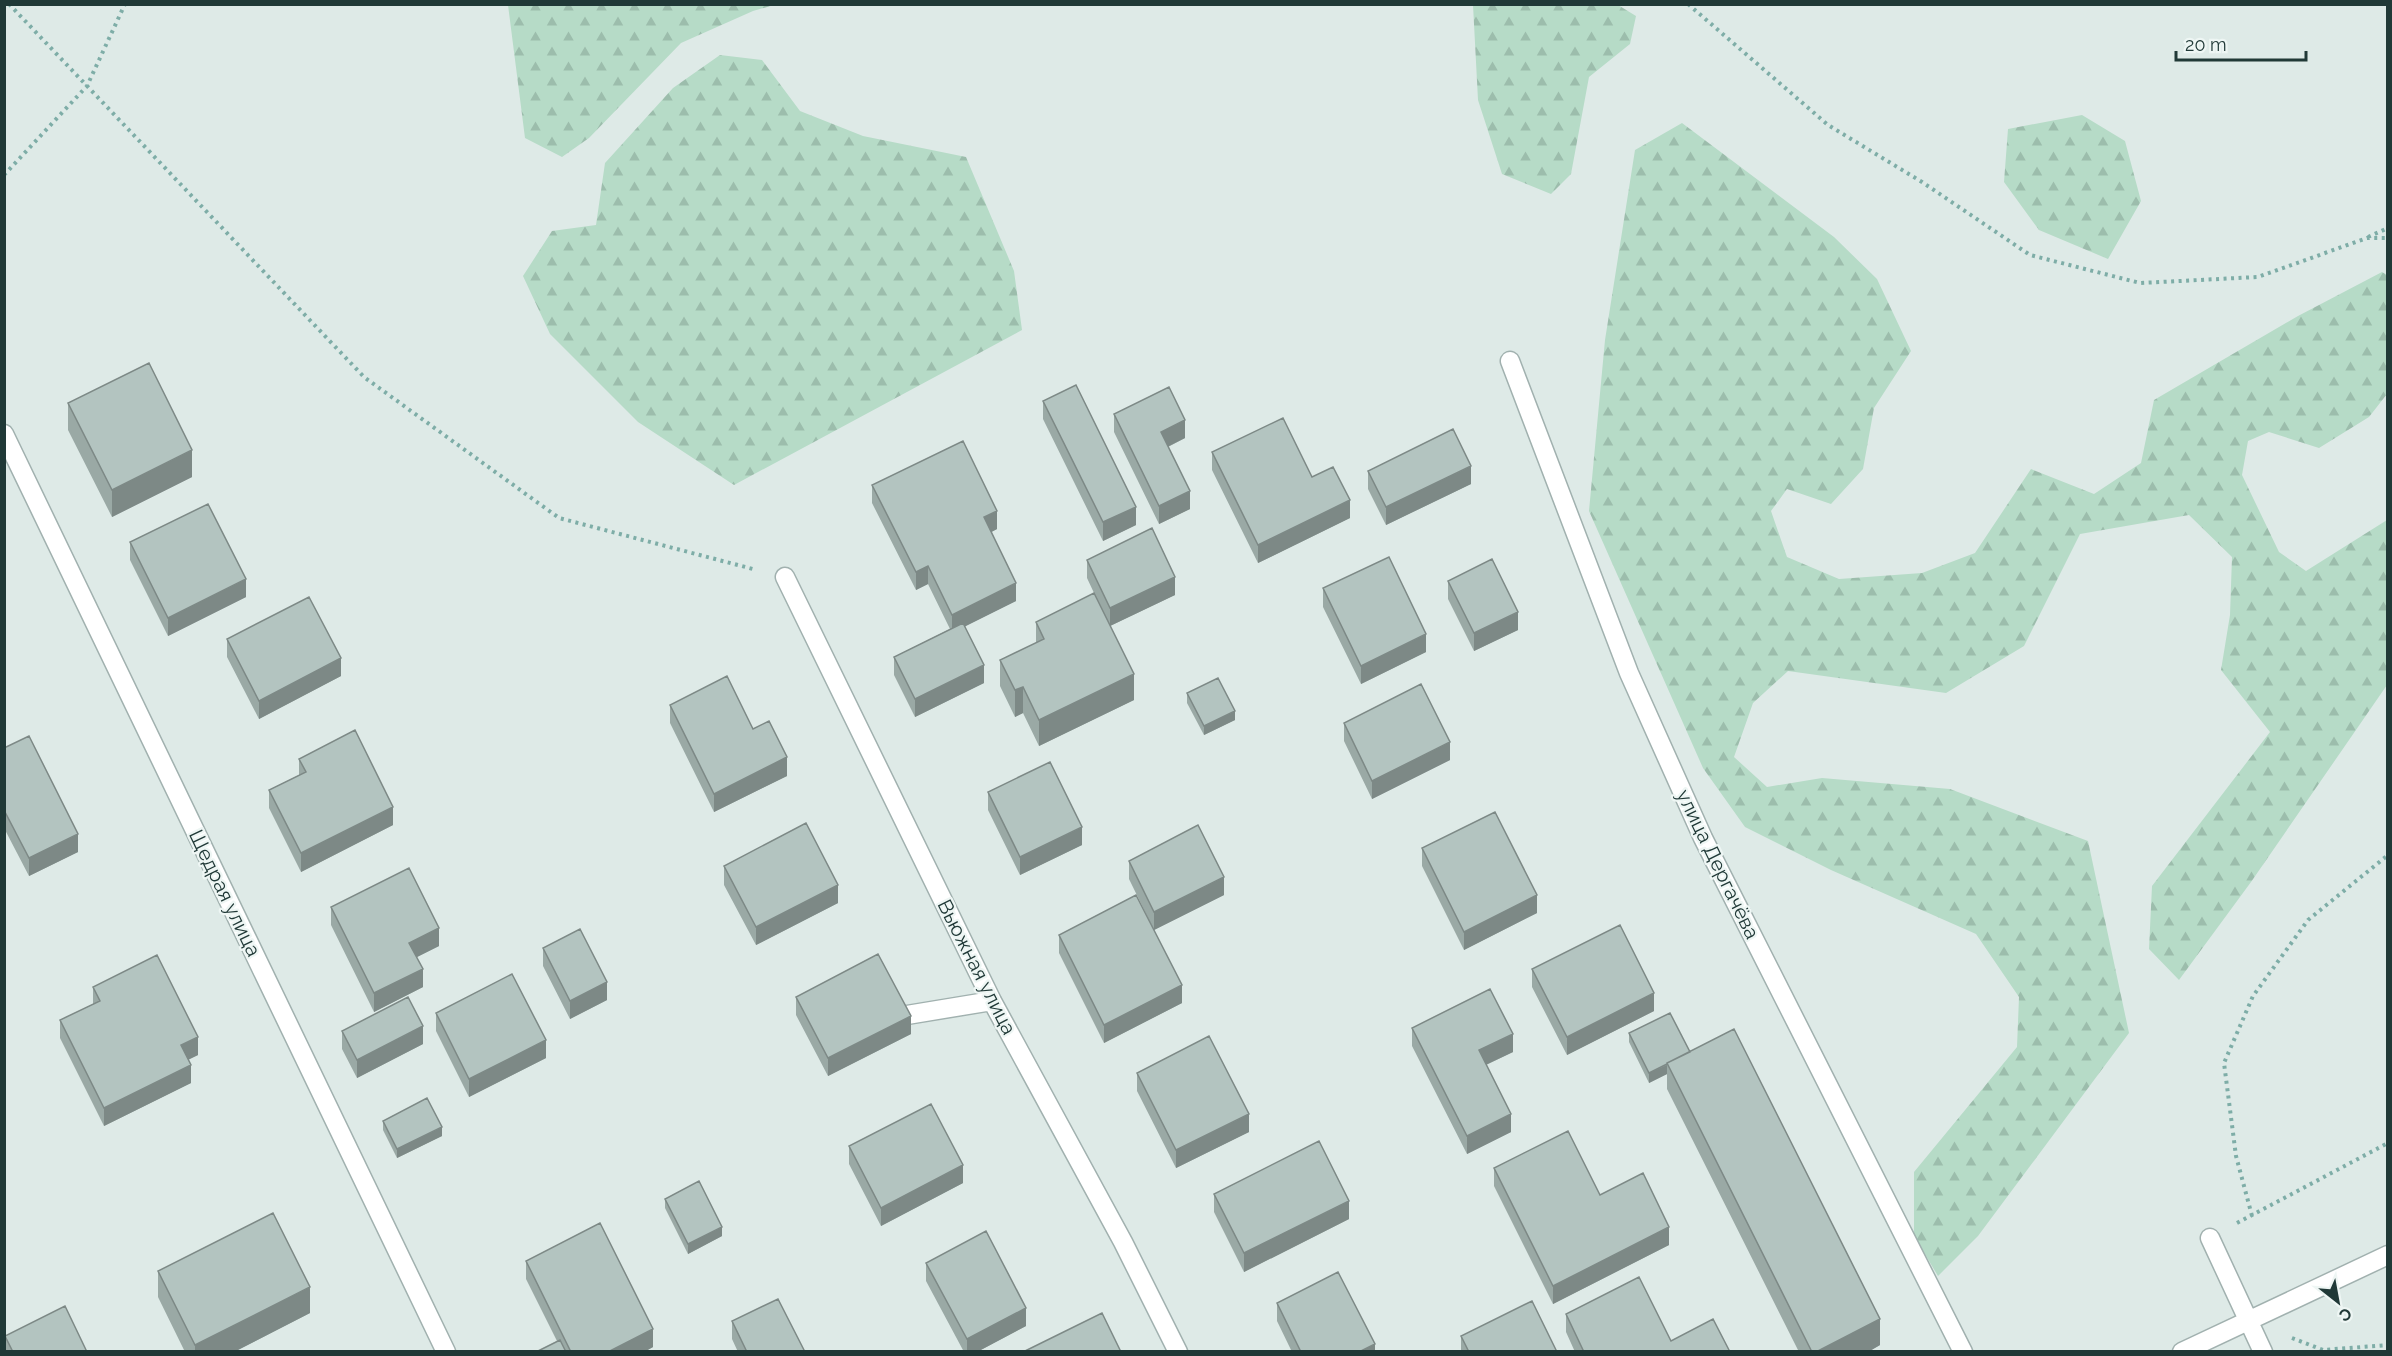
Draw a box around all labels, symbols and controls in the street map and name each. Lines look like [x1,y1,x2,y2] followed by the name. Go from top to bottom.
[2176,24,2306,62] scale bar
[2185,34,2227,55] text: 20 m
[1671,785,1765,943] street label: улица Дергачёва
[184,826,266,960] street label: Щедрая улица
[933,895,1021,1039] street label: Вьюжная улица
[2308,1272,2368,1332] north arrow
[2336,1303,2355,1325] text: С

